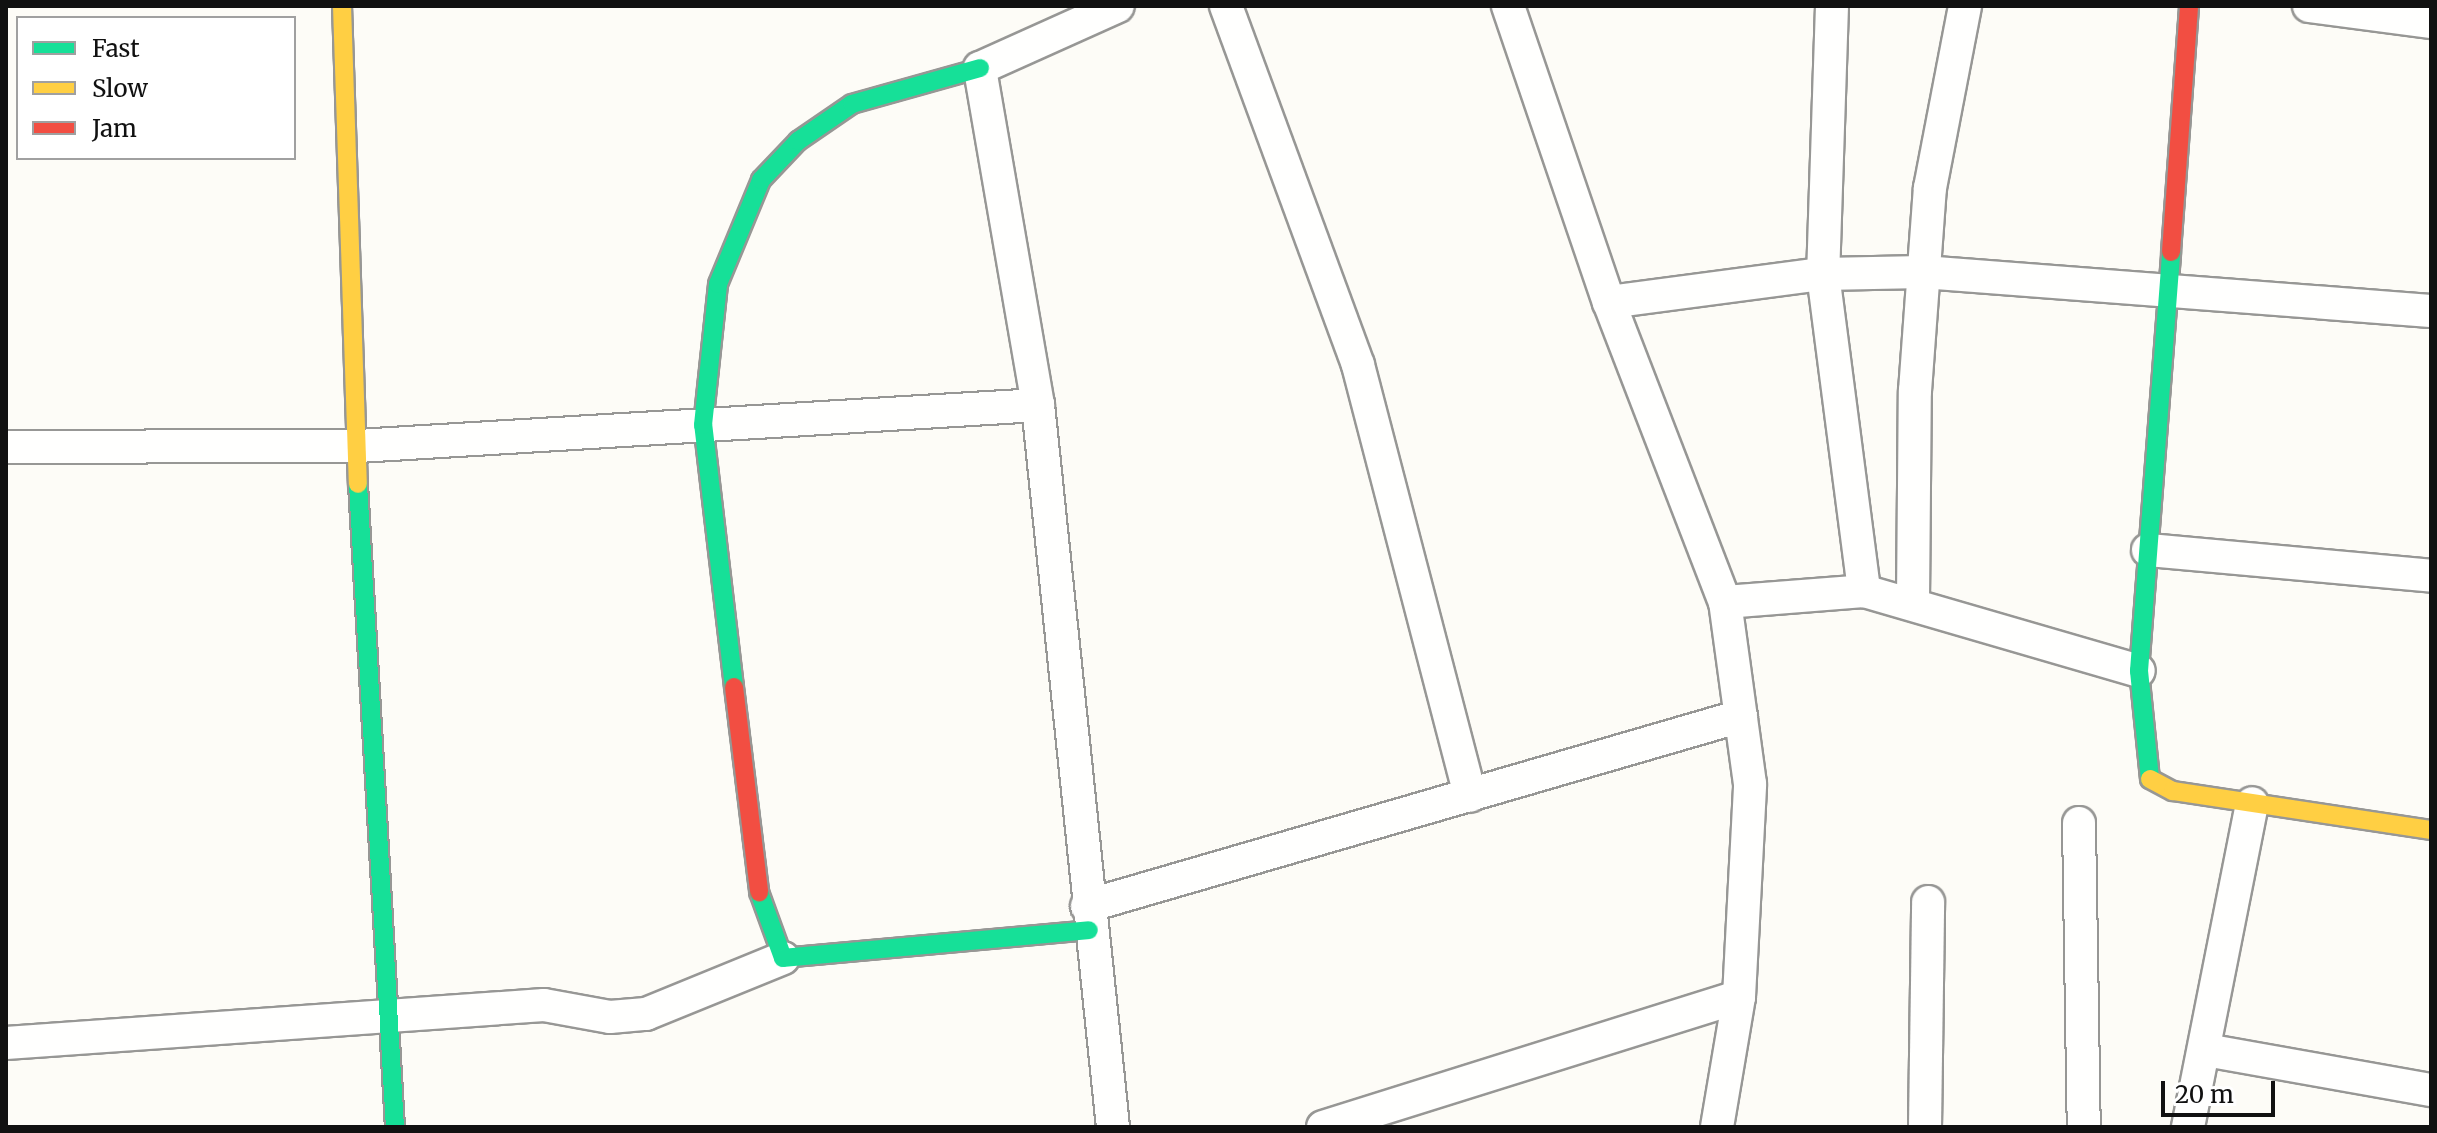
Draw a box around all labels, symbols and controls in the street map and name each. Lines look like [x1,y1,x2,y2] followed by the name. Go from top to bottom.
[16,16,296,160] legend
[92,33,140,64] text: Fast
[92,73,148,104] text: Slow
[92,113,137,144] text: Jam
[2165,1065,2279,1115] scale bar
[2175,1079,2234,1110] text: 20 m

